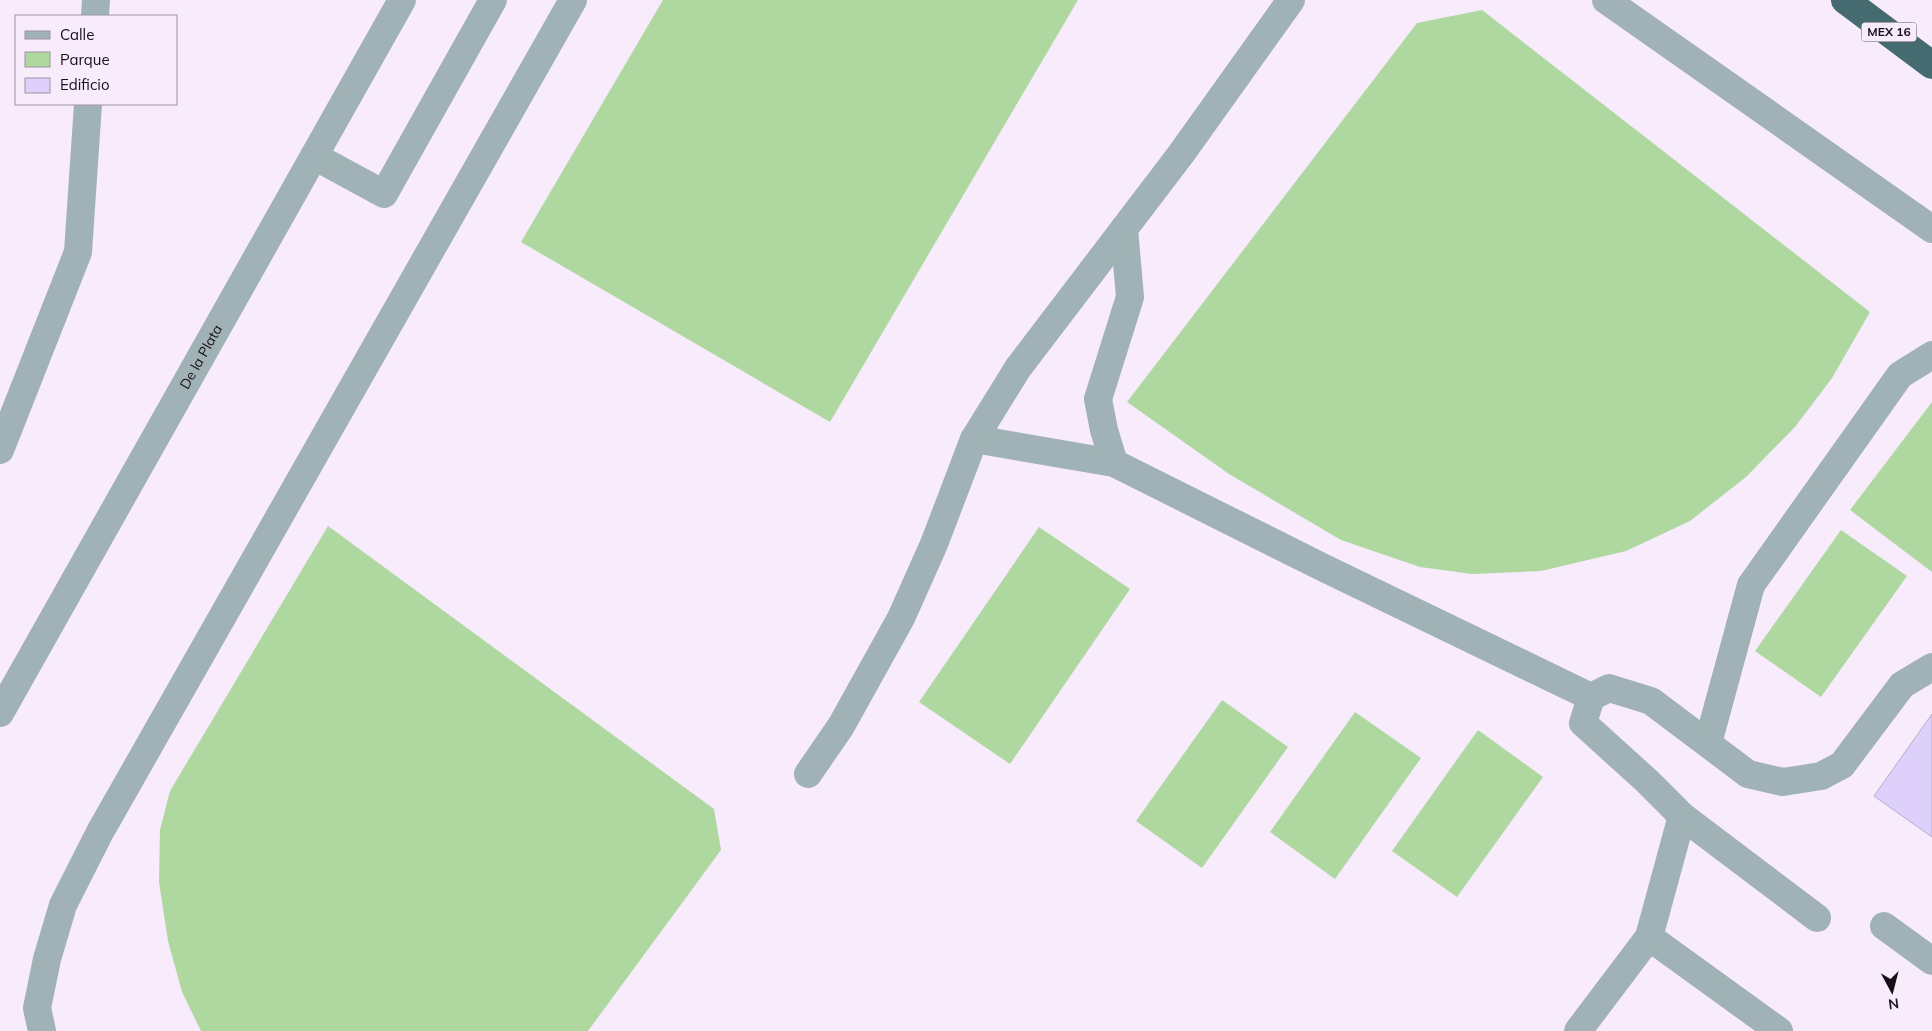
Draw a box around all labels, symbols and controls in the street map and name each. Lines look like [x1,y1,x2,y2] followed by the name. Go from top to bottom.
[15,15,178,105] legend
[1862,22,1916,42] road number: MEX 16
[60,25,94,44] text: Calle
[60,50,110,69] text: Parque
[60,75,110,94] text: Edificio
[176,321,226,392] street label: De la Plata
[1867,966,1917,1016] north arrow
[1887,994,1900,1013] text: N

